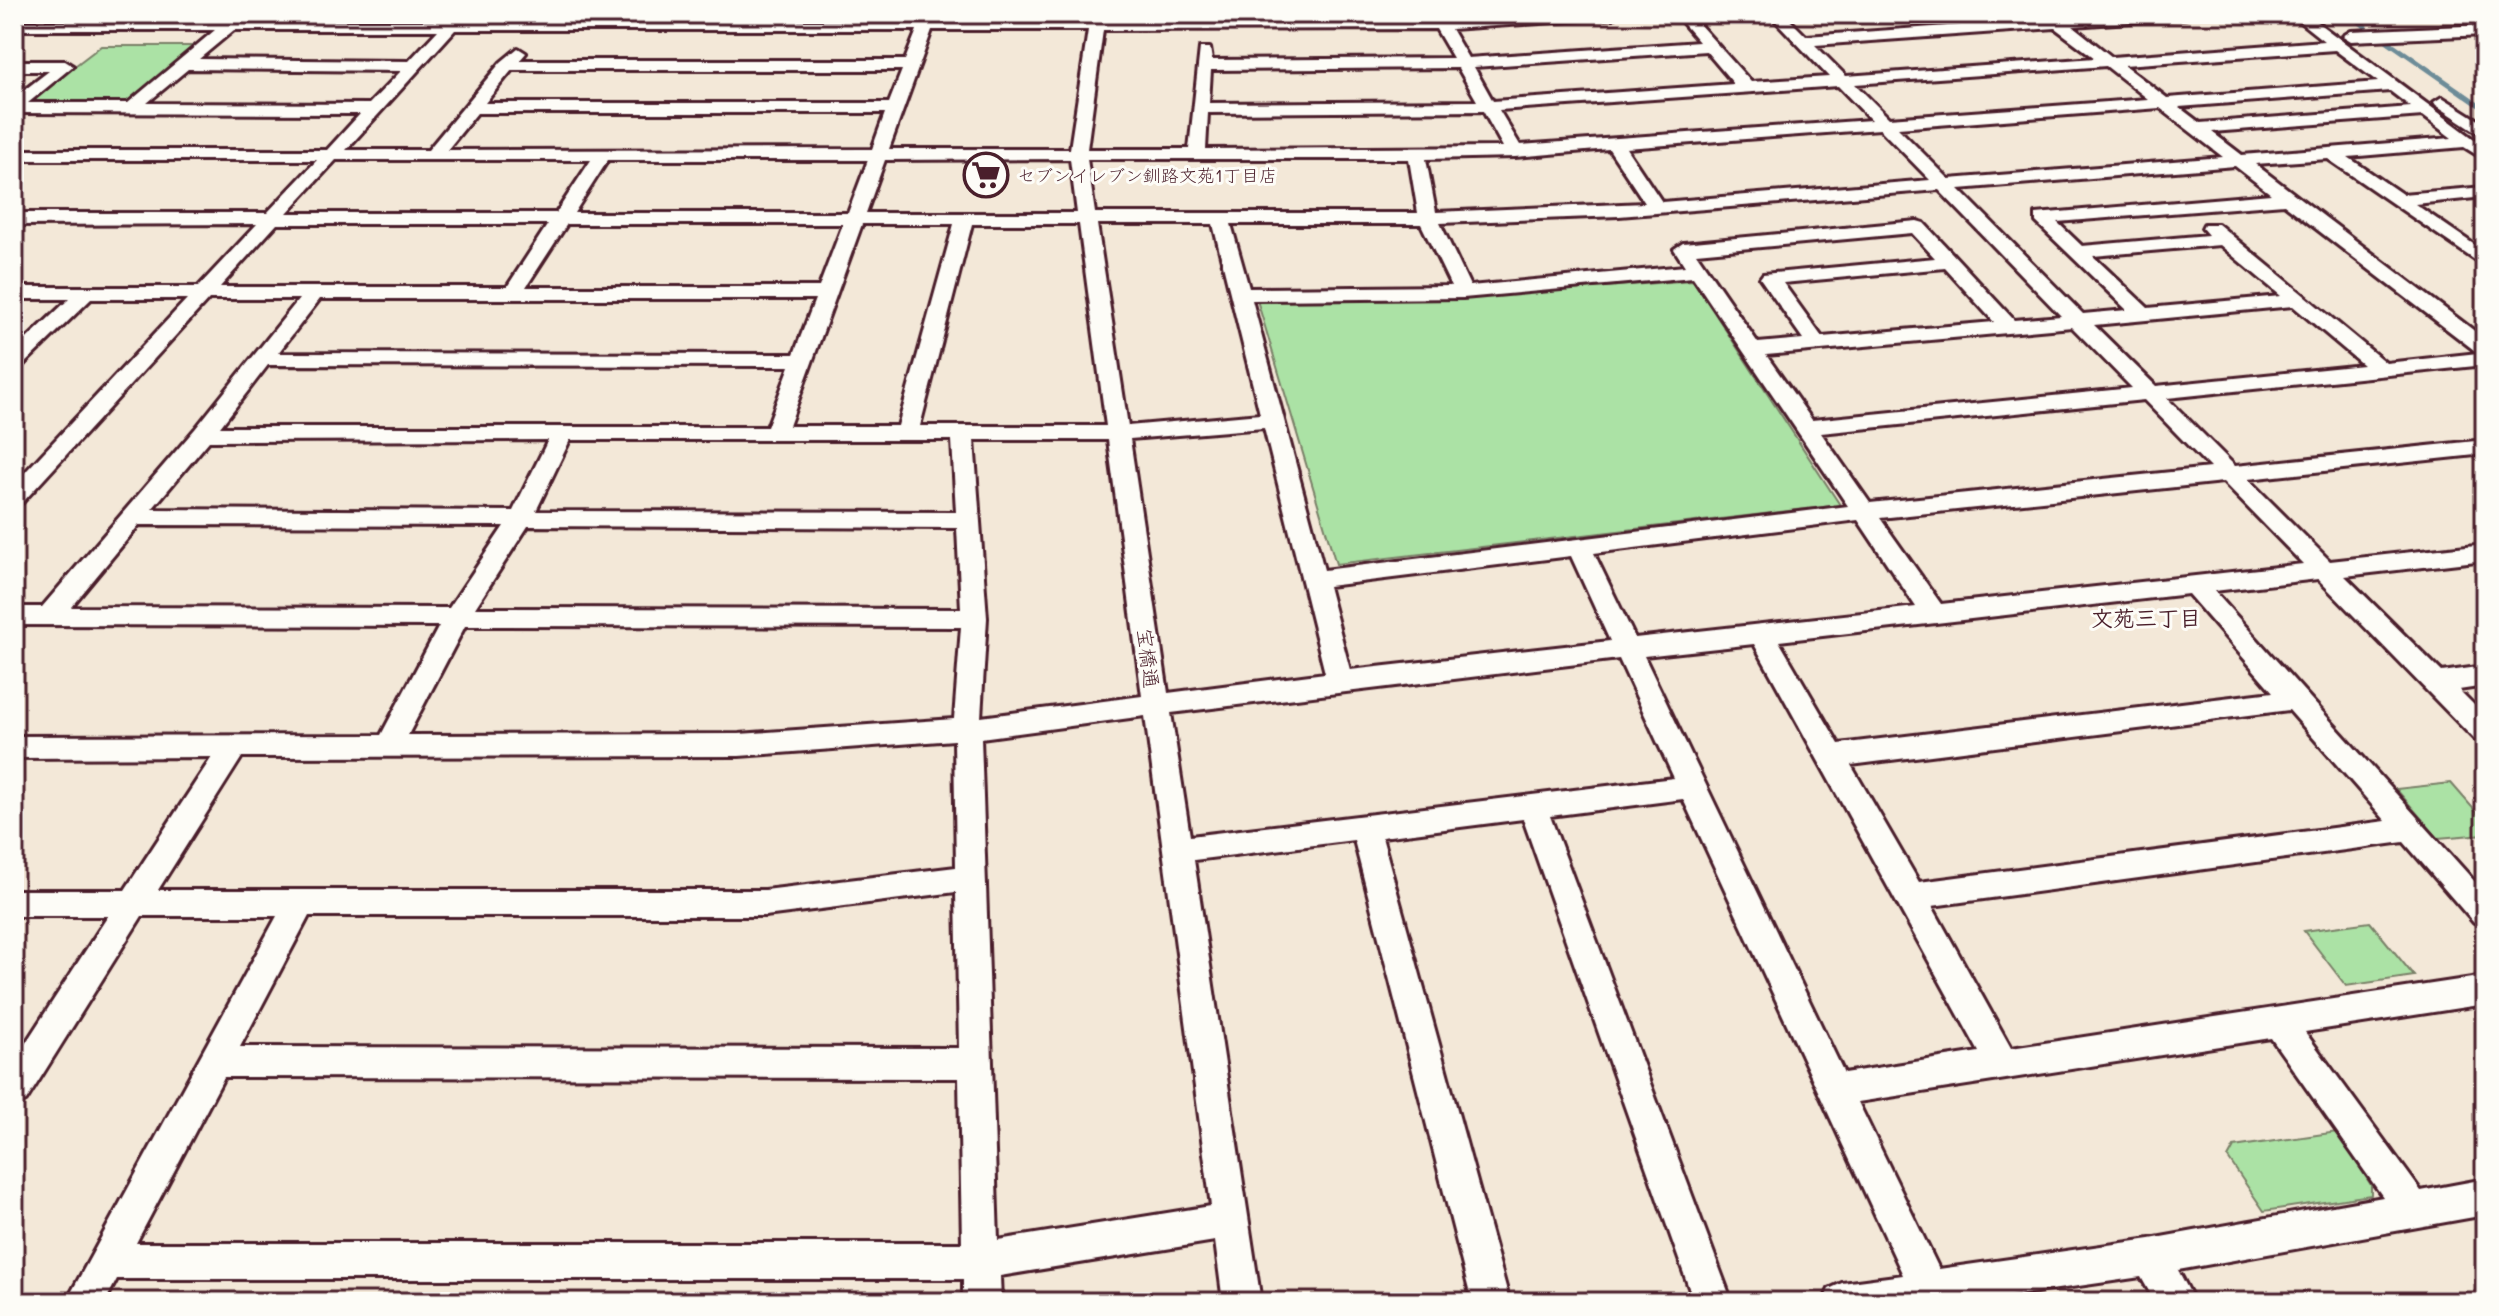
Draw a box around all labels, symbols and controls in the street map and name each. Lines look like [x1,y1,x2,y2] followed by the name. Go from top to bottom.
[962,151,1010,199] supermarket icon: セブンイレブン釧路文苑1丁目店
[1017,163,1277,187] place label: セブンイレブン釧路文苑1丁目店
[2091,603,2201,632] district label: 文苑三丁目
[1132,627,1166,689] street label: 宝橋通

